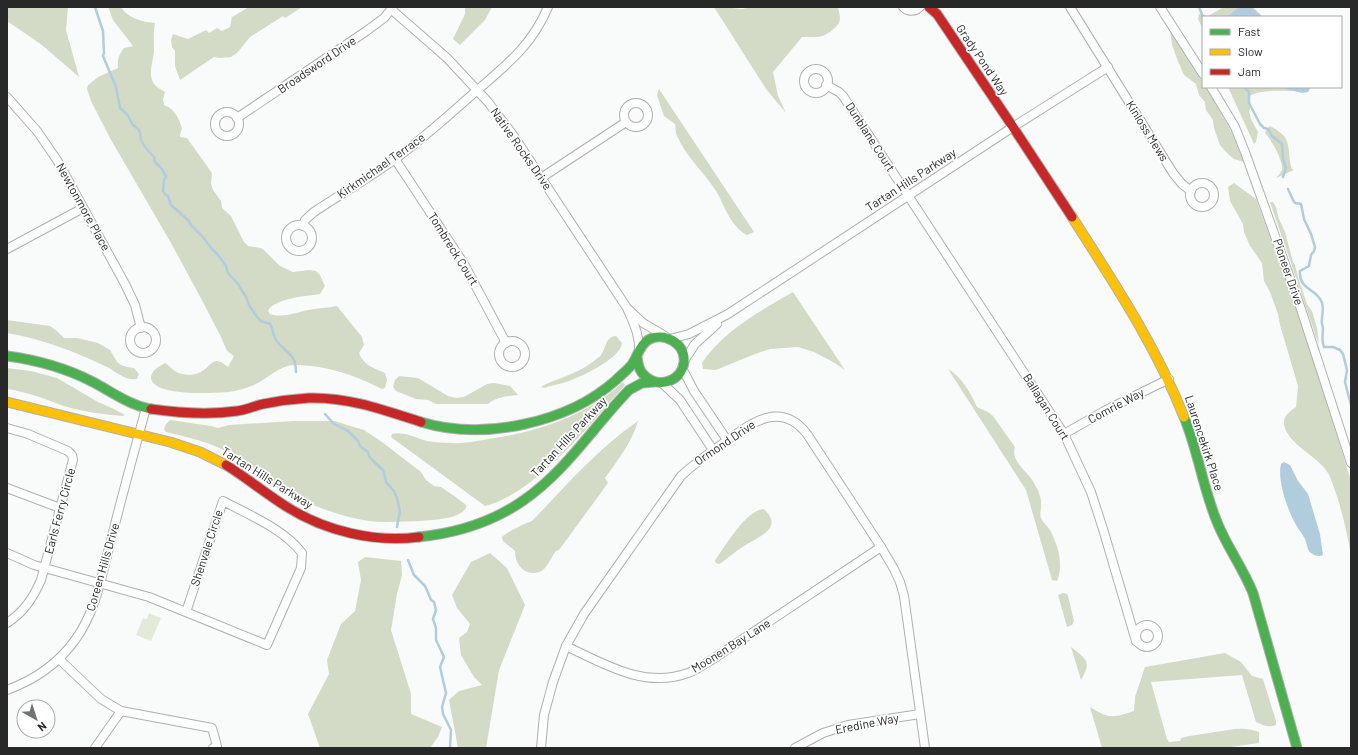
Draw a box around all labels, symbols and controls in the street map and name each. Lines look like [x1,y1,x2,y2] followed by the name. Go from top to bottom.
[1202,16,1342,88] legend
[954,21,1012,98] street label: Grady Pond Way
[1238,24,1261,38] text: Fast
[275,33,358,96] street label: Broadsword Drive
[1238,44,1263,58] text: Slow
[1238,64,1261,78] text: Jam
[1124,98,1172,164] street label: Kinloss Mews
[843,99,898,174] street label: Dunblane Court
[488,105,555,192] street label: Native Rocks Drive
[334,130,427,201] street label: Kirkmichael Terrace
[863,144,959,214] street label: Tartan Hills Parkway
[54,160,114,253] street label: Newtonmore Place
[426,209,482,288] street label: Tombreck Court
[1271,237,1307,307] street label: Pioneer Drive
[1021,371,1073,442] street label: Ballagan Court
[1085,384,1146,426] street label: Comrie Way
[527,393,610,479] street label: Tartan Hills Parkway
[1183,393,1227,492] street label: Laurencekirk Place
[691,417,757,468] street label: Ormond Drive
[219,443,316,511] street label: Tartan Hills Parkway
[41,466,77,555] street label: Earls Ferry Circle
[187,508,225,588] street label: Shenvale Circle
[83,521,121,612] street label: Coreen Hills Drive
[688,615,773,675] street label: Moonen Bay Lane
[16,699,56,739] north arrow
[834,710,900,736] street label: Eredine Way
[36,720,50,735] text: N

